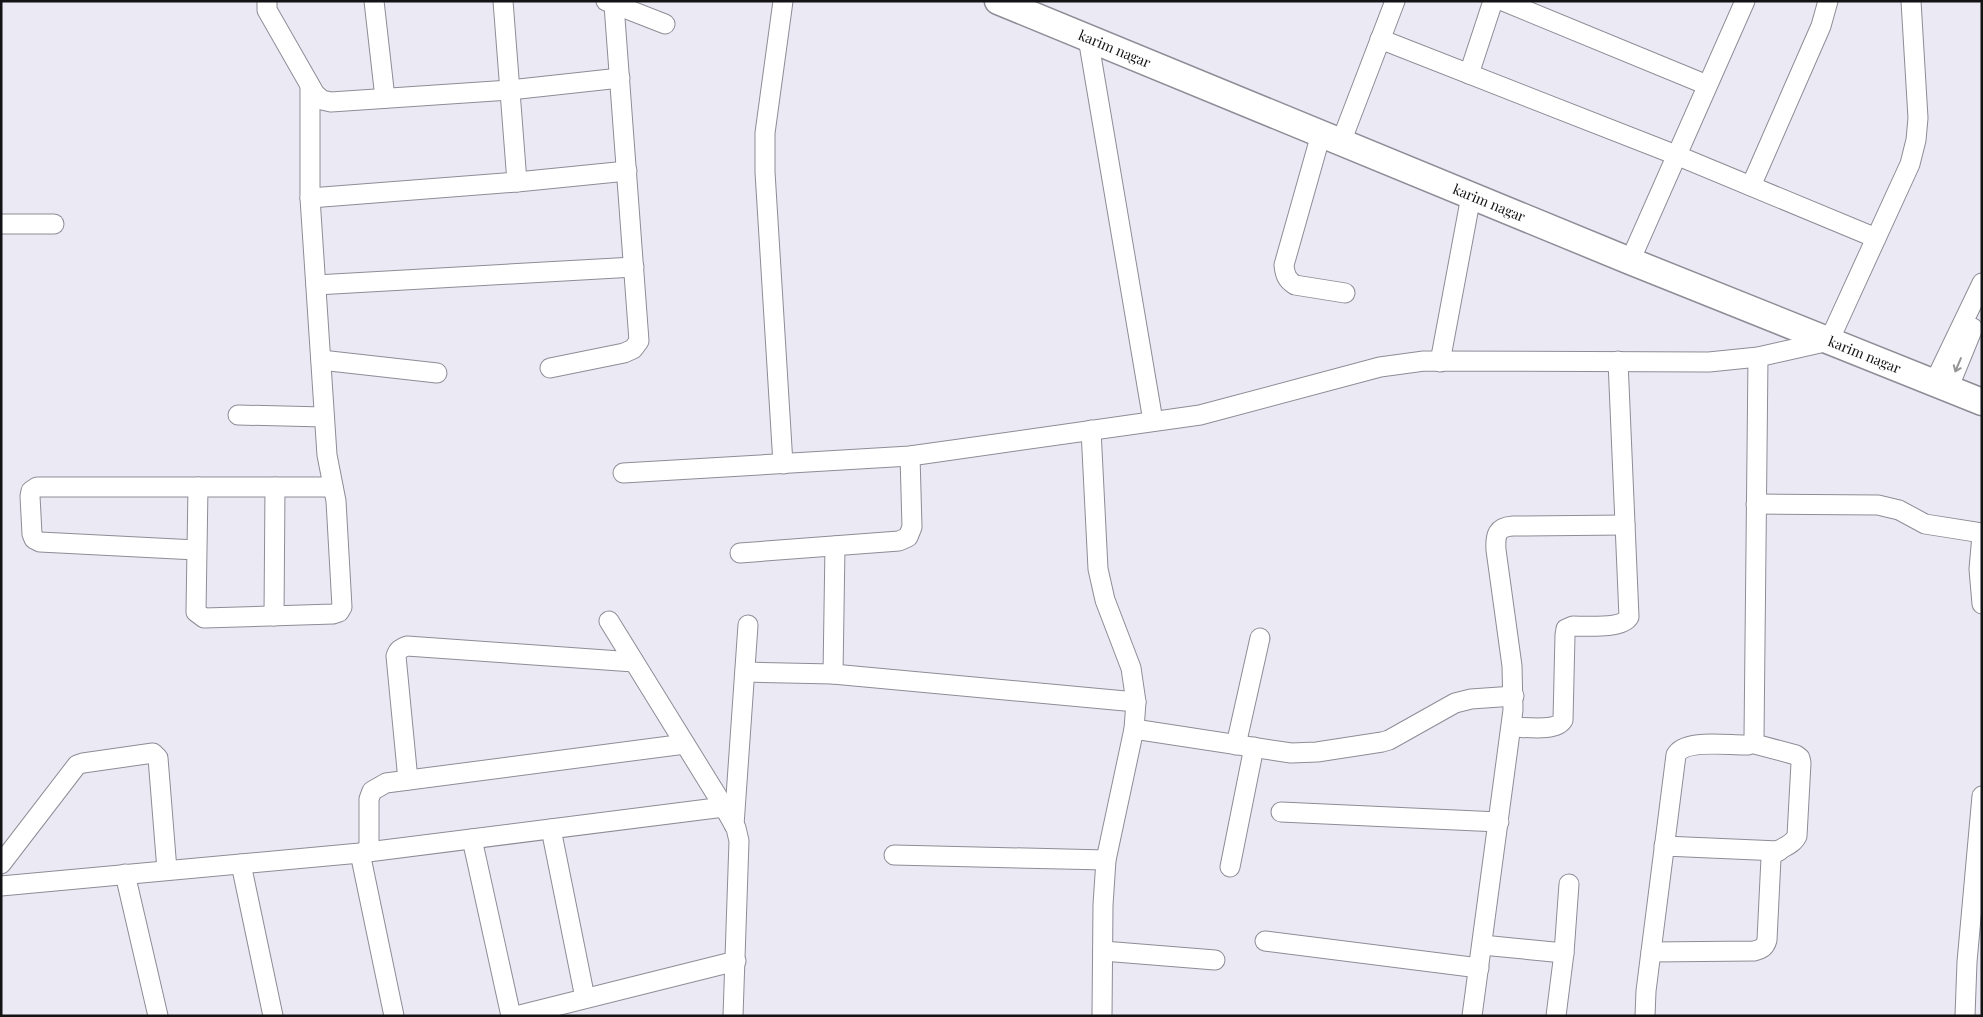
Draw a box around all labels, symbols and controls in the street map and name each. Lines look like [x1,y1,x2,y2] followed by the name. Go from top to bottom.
[1076,25,1154,72] street label: karim nagar
[1450,179,1529,226] street label: karim nagar
[1826,331,1905,378] street label: karim nagar
[1952,357,1962,372] one-way arrow

